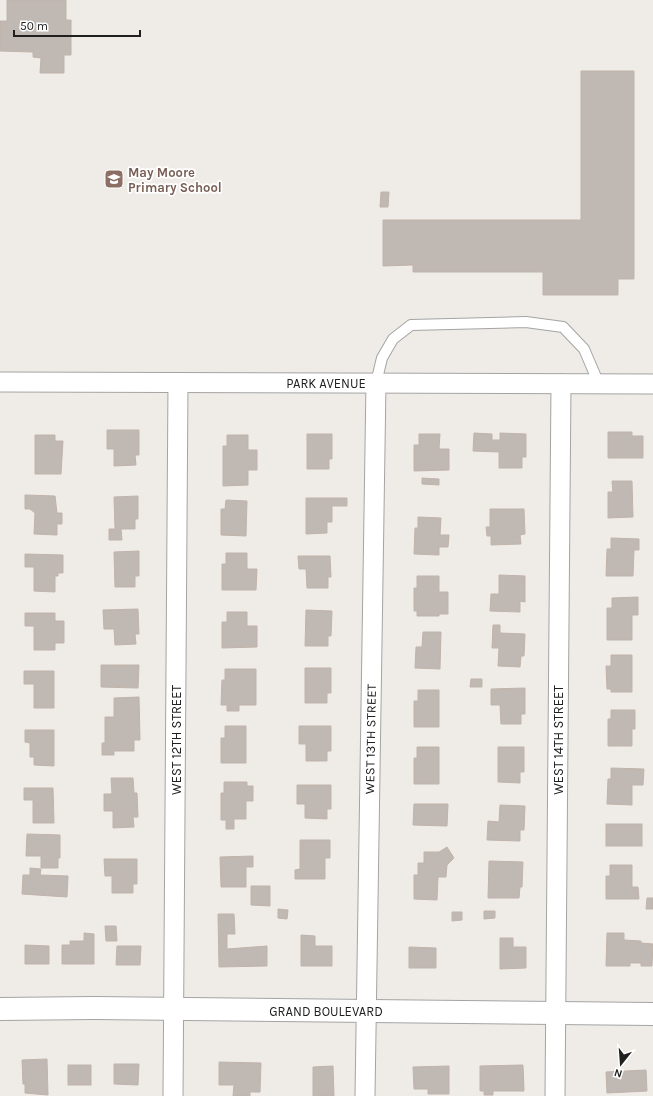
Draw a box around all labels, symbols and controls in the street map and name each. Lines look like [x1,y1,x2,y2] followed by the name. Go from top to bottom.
[14,12,140,38] scale bar
[20,19,48,33] text: 50 m
[128,165,222,195] place label: May Moore Primary School
[103,168,125,190] school or university icon: May Moore Primary School
[286,376,366,391] street label: PARK AVENUE
[362,683,379,794] street label: WEST 13TH STREET
[169,685,184,795] street label: WEST 12TH STREET
[551,685,566,795] street label: WEST 14TH STREET
[269,1004,383,1019] street label: GRAND BOULEVARD
[601,1044,641,1084] north arrow
[613,1066,624,1080] text: N

